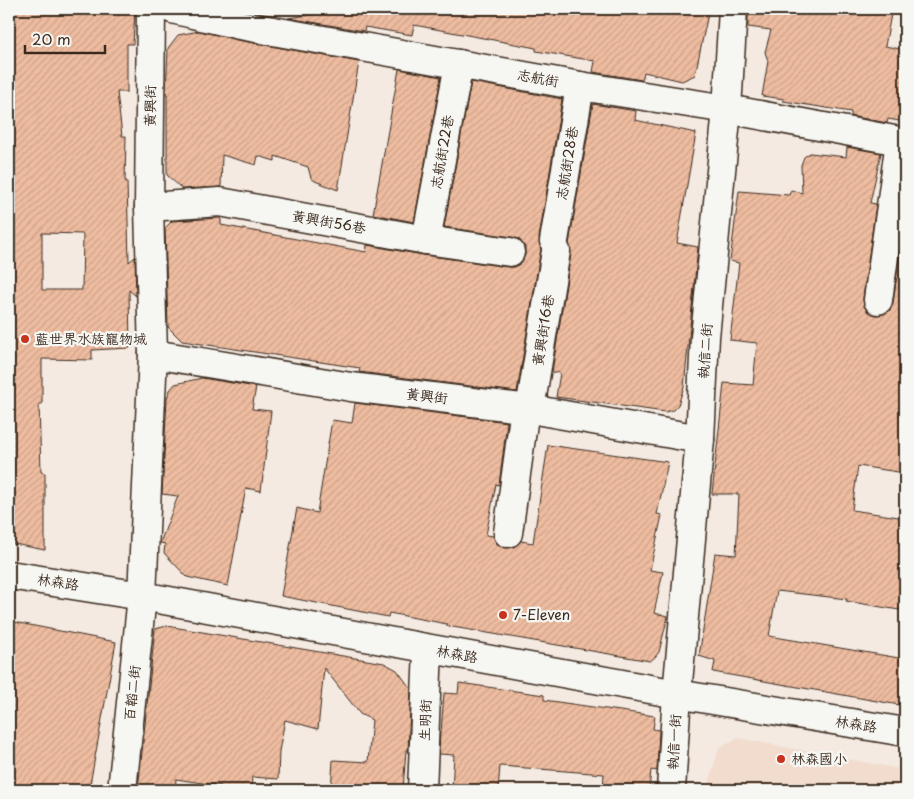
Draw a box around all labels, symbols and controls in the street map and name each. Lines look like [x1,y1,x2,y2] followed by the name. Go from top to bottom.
[25,22,105,54] scale bar
[32,27,71,50] text: 20 m
[516,64,561,91] street label: 志航街
[139,85,160,127] street label: 黃興街
[425,112,459,191] street label: 志航街22巷
[550,123,583,201] street label: 志航街28巷
[290,205,369,239] street label: 黃興街56巷
[526,292,559,367] street label: 黃興街16巷
[692,322,717,380] street label: 執信二街
[35,328,147,349] place label: 藍世界水族寵物城
[19,333,31,345] marker: 藍世界水族寵物城
[405,383,449,408] street label: 黃興街
[36,568,80,595] street label: 林森路
[513,604,570,625] place label: 7-Eleven
[497,609,509,621] marker: 7-Eleven
[435,640,480,667] street label: 林森路
[118,664,145,722] street label: 百韜二街
[413,699,436,741] street label: 生明街
[834,710,878,737] street label: 林森路
[662,713,685,770] street label: 執信一街
[791,748,847,769] place label: 林森國小
[775,753,787,765] marker: 林森國小

